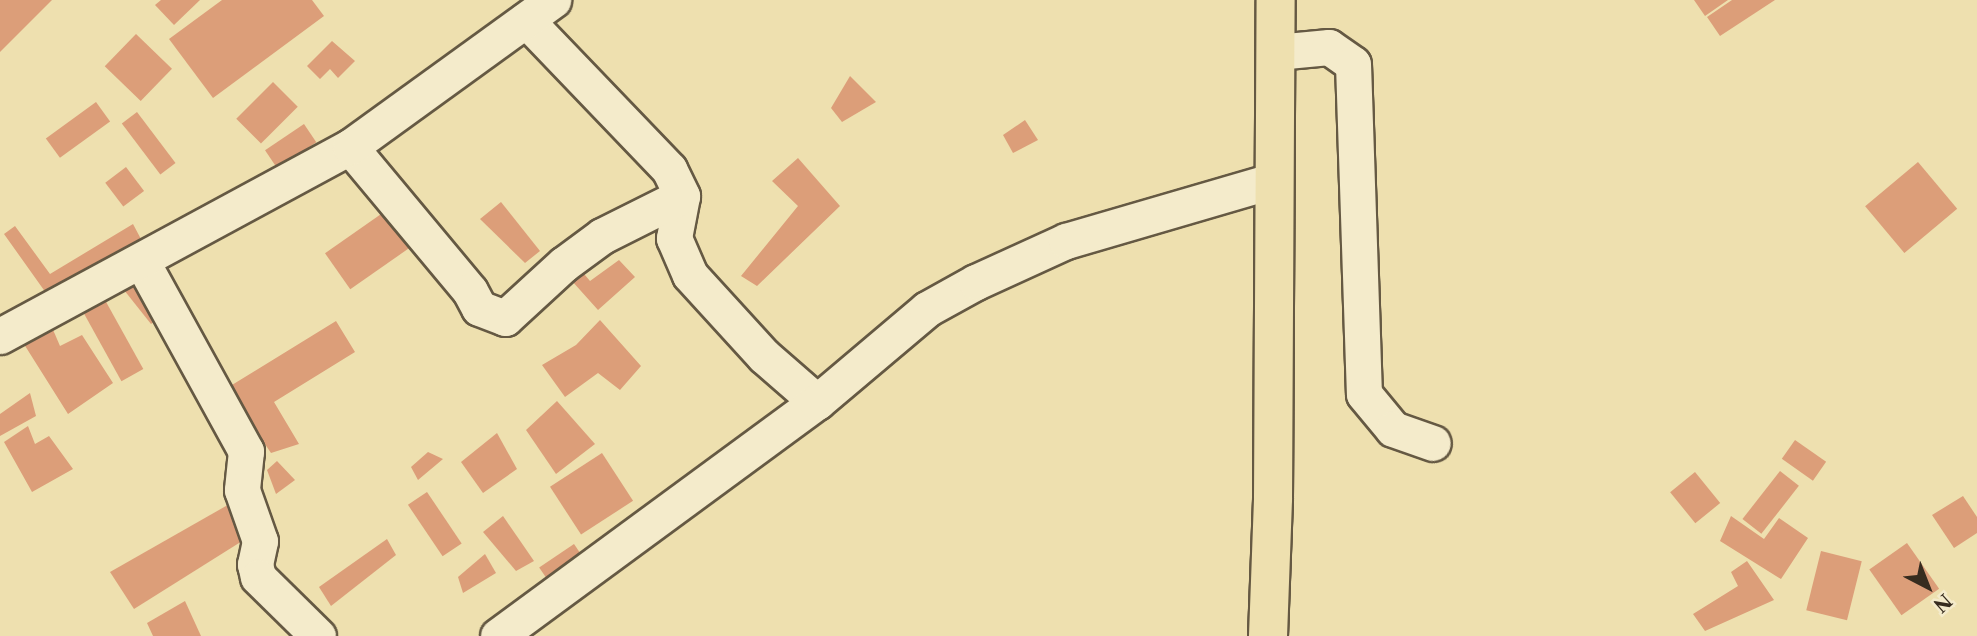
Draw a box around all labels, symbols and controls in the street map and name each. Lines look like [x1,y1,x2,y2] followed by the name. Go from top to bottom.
[1893,552,1963,622] north arrow
[1929,589,1956,617] text: N

